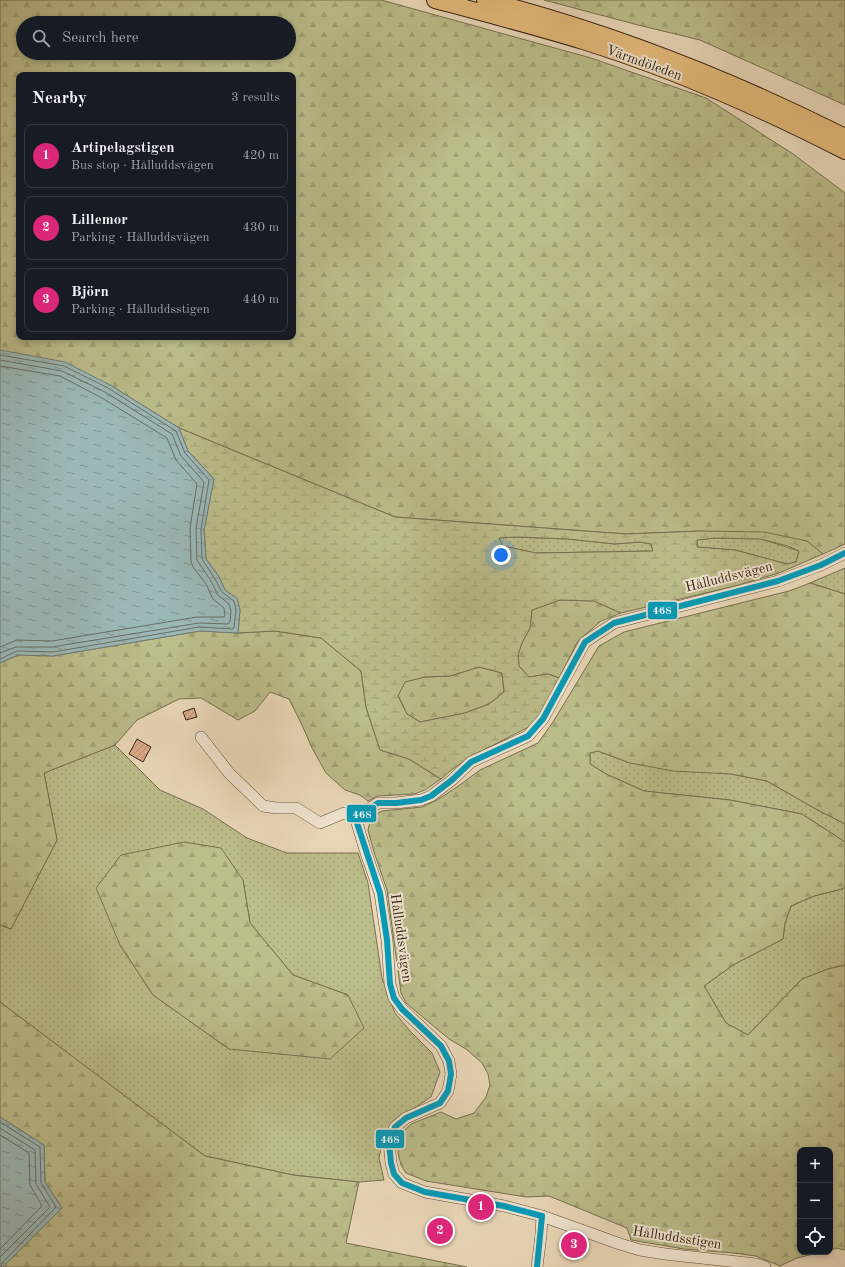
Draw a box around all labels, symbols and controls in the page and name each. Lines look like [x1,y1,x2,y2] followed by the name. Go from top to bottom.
[16,16,296,60] search box
[30,27,52,49] icon: search
[62,31,139,46] text: Search here
[604,43,684,83] street label: Värmdöleden
[32,90,87,107] text: Nearby
[231,91,280,104] text: 3 results
[71,141,175,156] text: Artipelagstigen
[42,149,50,162] text: 1
[242,149,279,162] text: 420 m
[71,159,214,172] text: Bus stop · Hålluddsvägen
[71,213,128,228] text: Lillemor
[42,221,50,234] text: 2
[242,221,279,234] text: 430 m
[71,231,209,244] text: Parking · Hålluddsvägen
[71,285,109,300] text: Björn
[42,293,50,306] text: 3
[242,293,279,306] text: 440 m
[71,303,210,316] text: Parking · Hålluddsstigen
[491,545,511,565] your location
[684,559,775,595] street label: Hålluddsvägen
[647,601,678,620] line badge: 468
[652,606,672,617] text: 468
[346,804,377,823] line badge: 468
[352,810,372,821] text: 468
[388,893,414,984] street label: Hålluddsvägen
[375,1129,405,1149] line badge: 468
[380,1135,400,1146] text: 468
[797,1147,833,1255] map controls
[797,1147,833,1183] button: +
[797,1183,833,1219] button: −
[468,1192,494,1222] pin: 1
[427,1216,453,1246] pin: 2
[797,1219,833,1255] button: locate
[631,1224,723,1252] street label: Hålluddsstigen
[561,1230,587,1260] pin: 3

